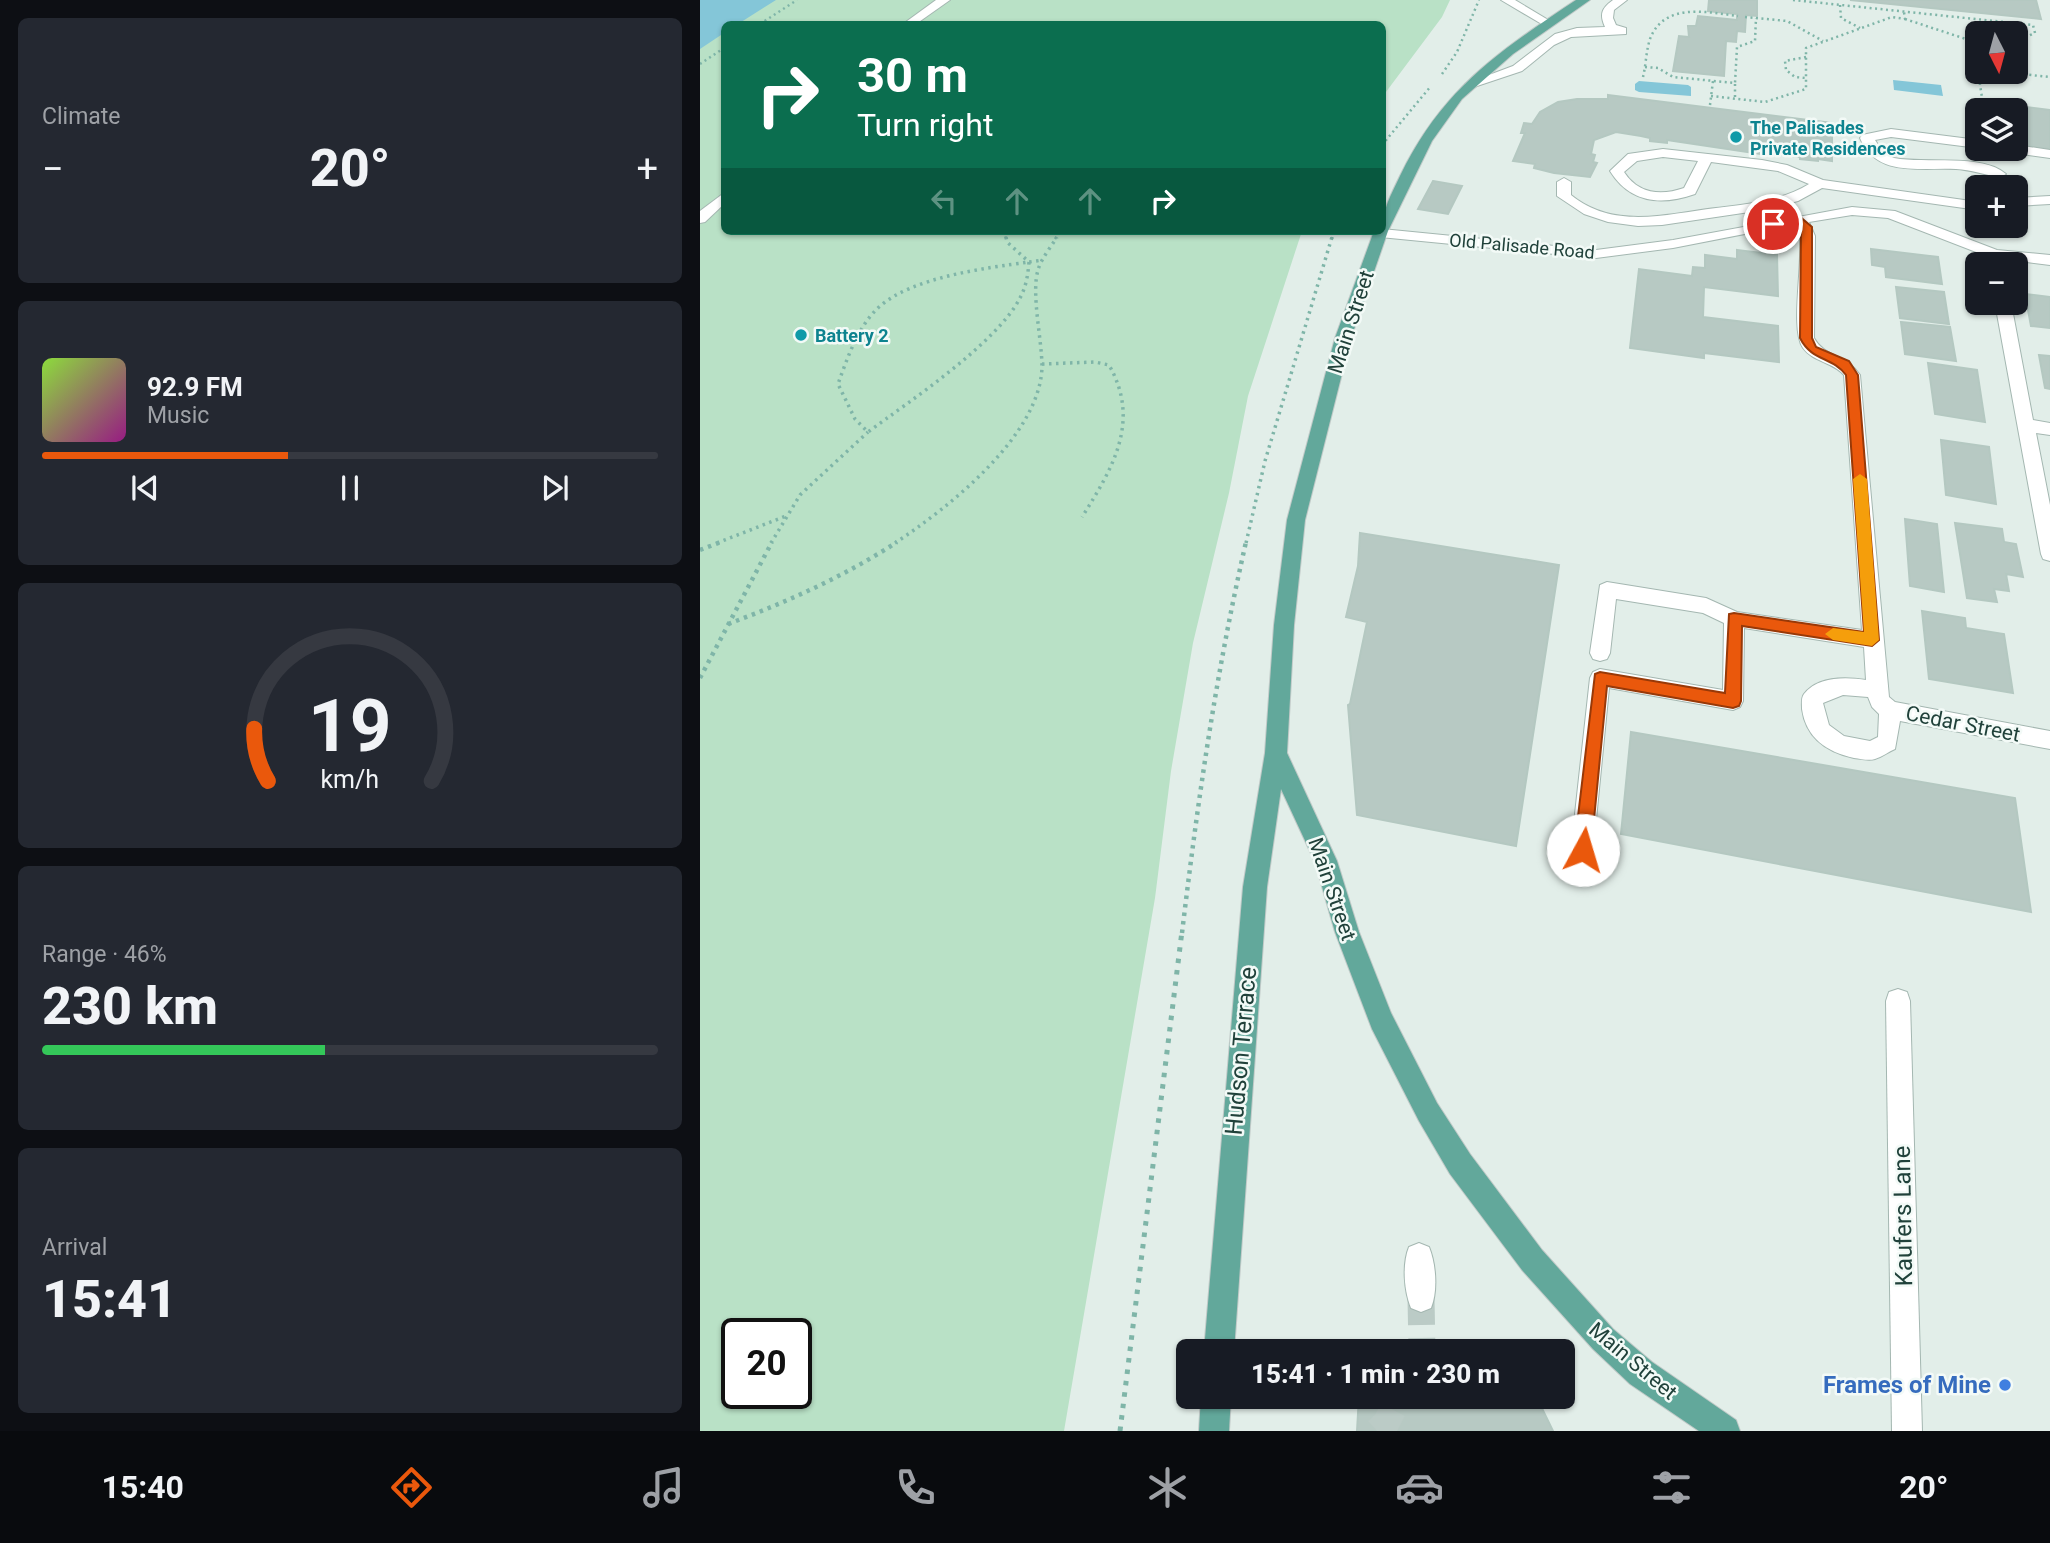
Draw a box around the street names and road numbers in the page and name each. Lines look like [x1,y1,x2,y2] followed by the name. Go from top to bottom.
[1448,229,1596,263] street label: Old Palisade Road
[1323,267,1379,377] street label: Main Street
[1904,701,2022,747] street label: Cedar Street
[1303,834,1361,944] street label: Main Street
[1220,966,1262,1136] street label: Hudson Terrace
[1888,1145,1918,1287] street label: Kaufers Lane
[1584,1317,1682,1405] street label: Main Street

